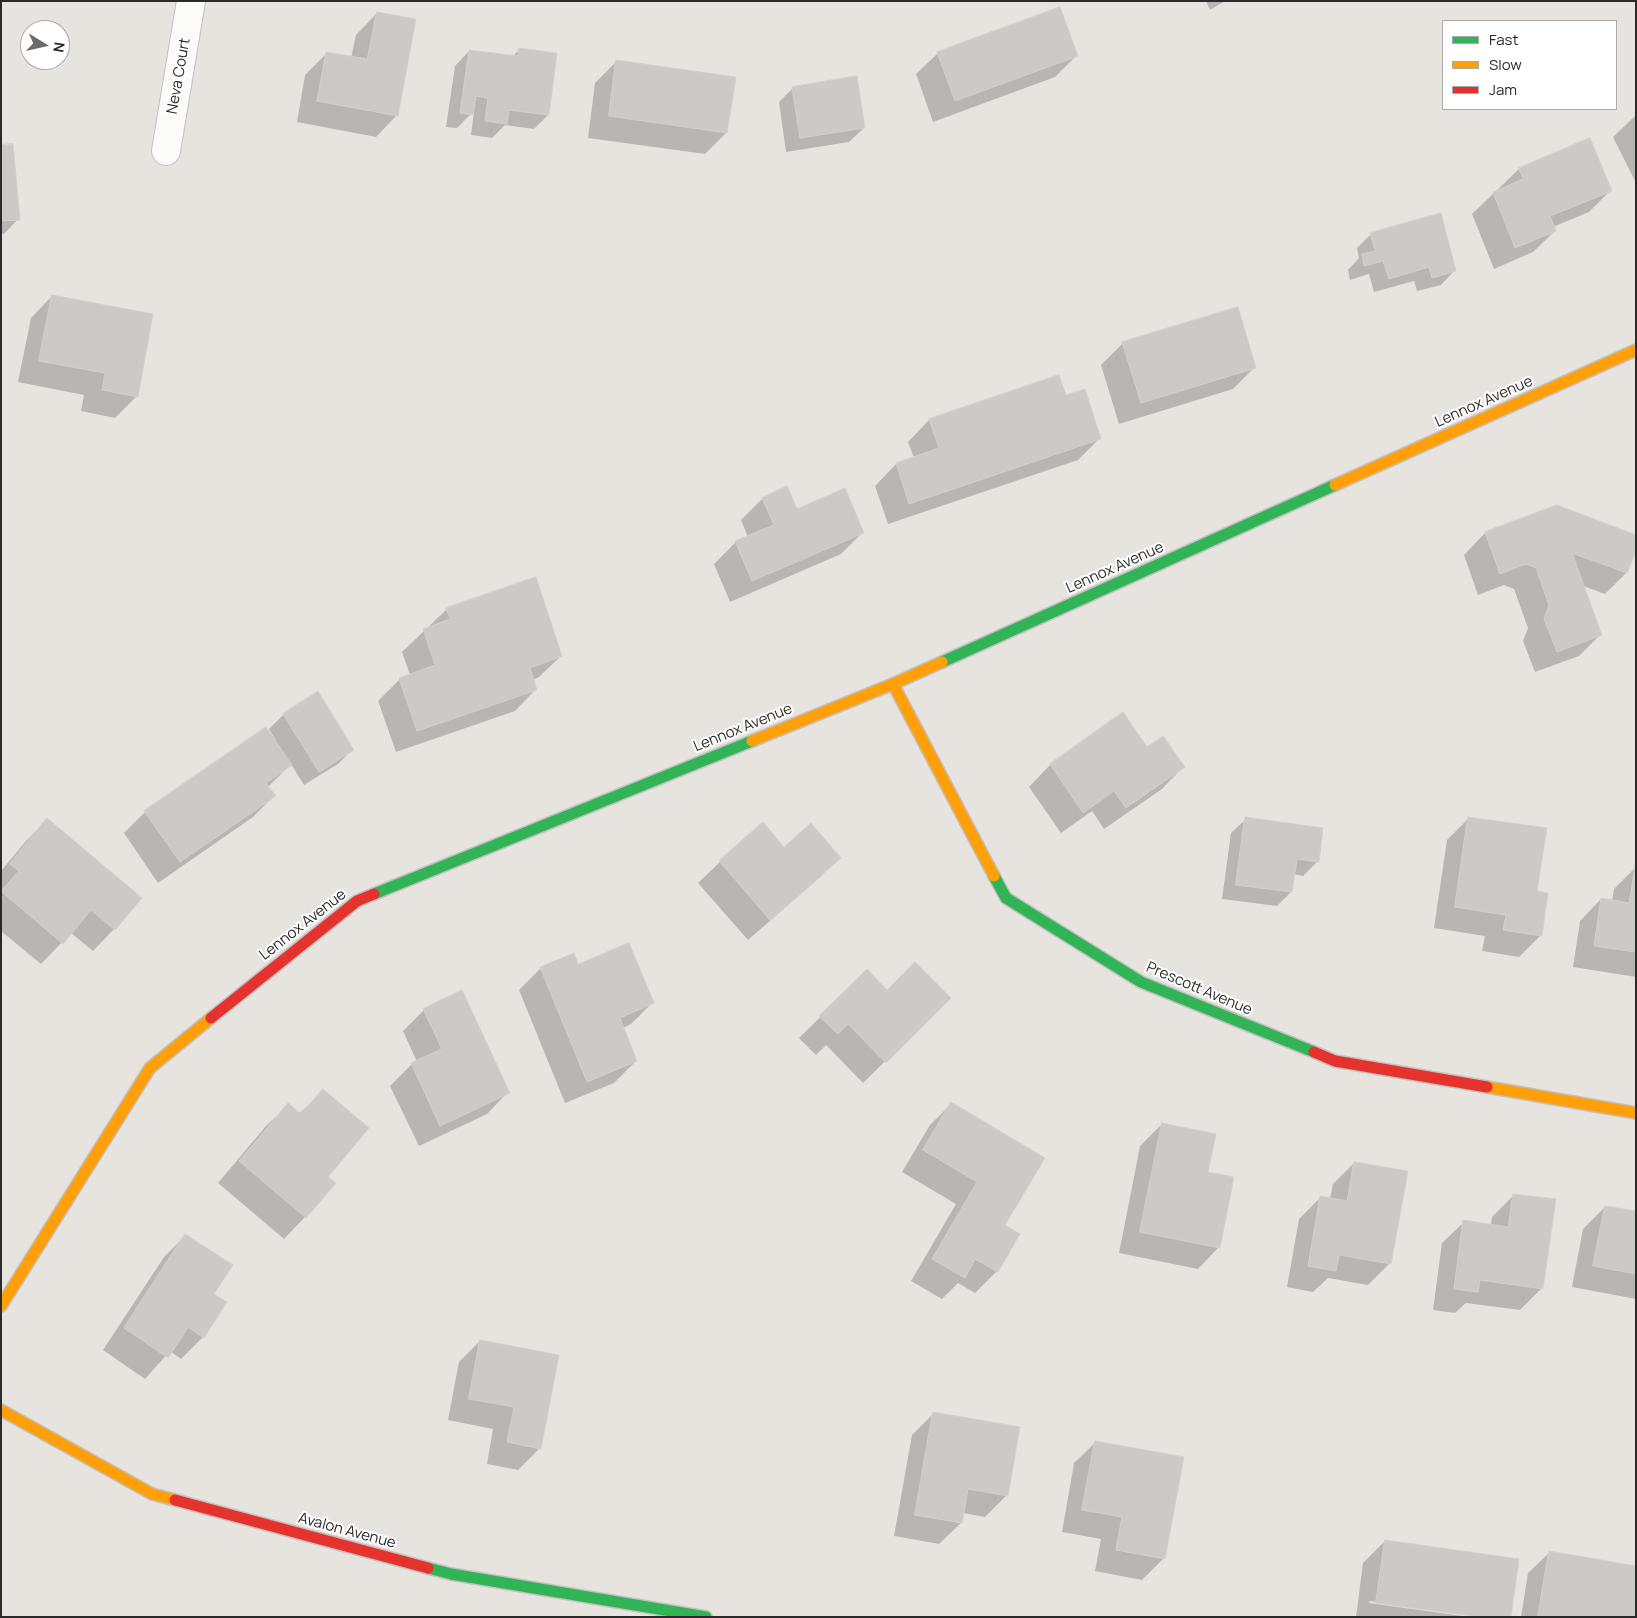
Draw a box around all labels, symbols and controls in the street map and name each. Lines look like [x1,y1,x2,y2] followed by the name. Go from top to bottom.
[20,20,70,70] north arrow
[1442,20,1617,110] legend
[1489,29,1518,50] text: Fast
[163,36,195,116] street label: Neva Court
[49,41,69,54] text: N
[1489,54,1522,75] text: Slow
[1489,79,1517,100] text: Jam
[1432,372,1536,432] street label: Lennox Avenue
[1063,538,1167,598] street label: Lennox Avenue
[691,700,795,756] street label: Lennox Avenue
[256,886,350,964] street label: Lennox Avenue
[1143,959,1255,1019] street label: Prescott Avenue
[296,1509,398,1553] street label: Avalon Avenue

